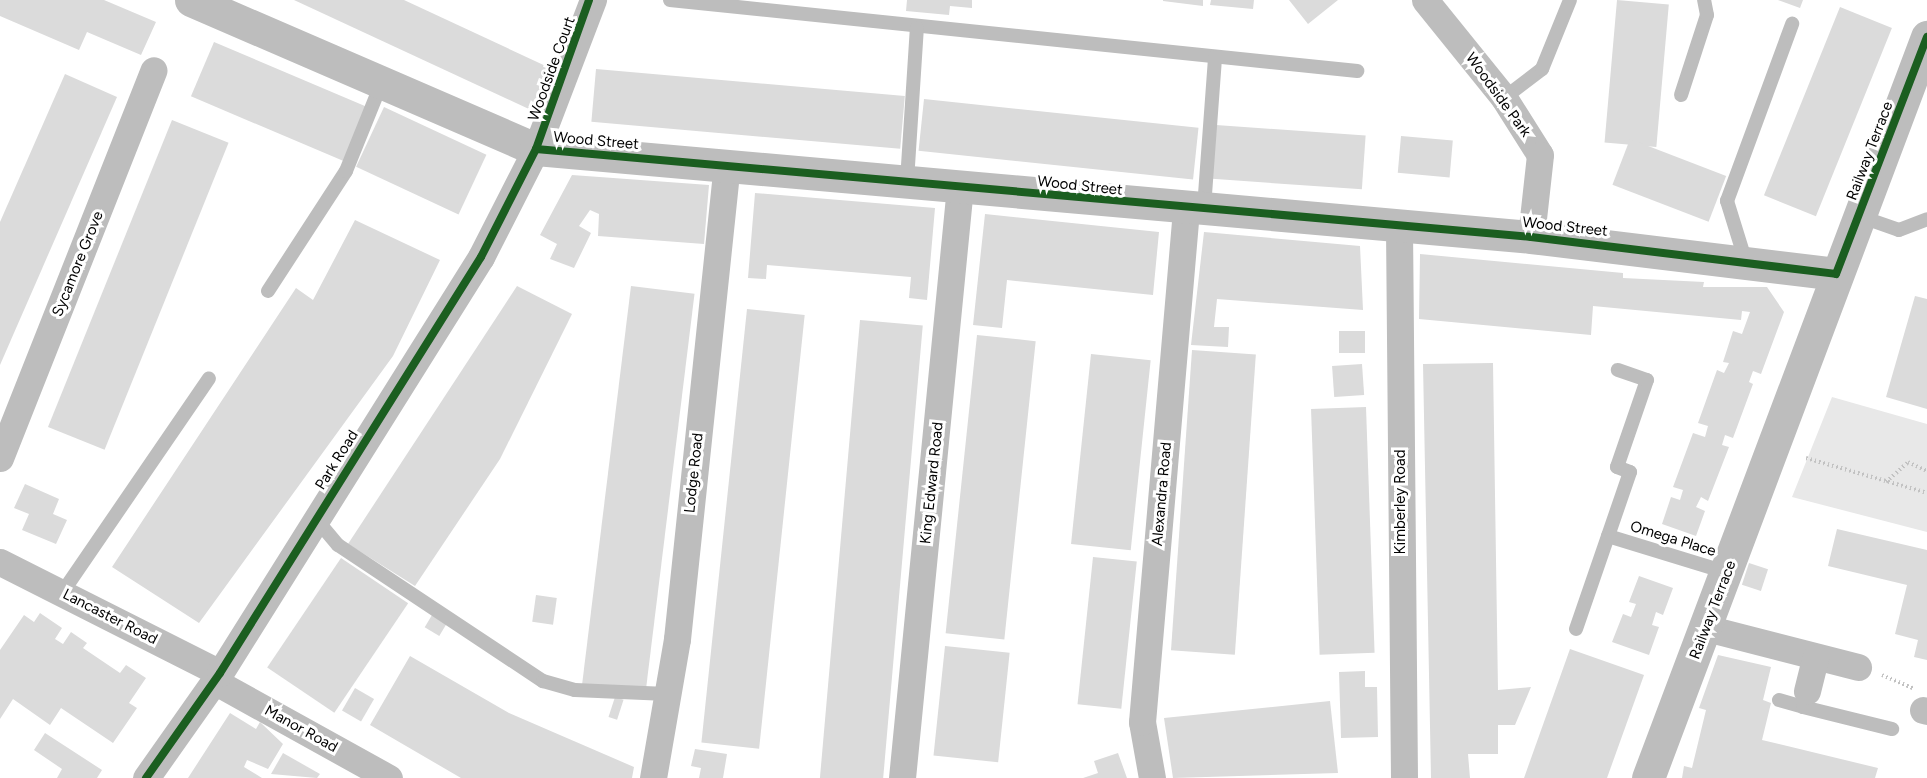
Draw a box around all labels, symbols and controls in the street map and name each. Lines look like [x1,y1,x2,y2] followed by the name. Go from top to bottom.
[525,14,579,124] street label: Woodside Court
[1461,49,1535,141] street label: Woodside Park
[1843,99,1897,203] street label: Railway Terrace
[553,128,639,154] street label: Wood Street
[1036,173,1124,199] street label: Wood Street
[49,209,107,319] street label: Sycamore Grove
[1521,214,1609,240] street label: Wood Street
[917,421,947,545] street label: King Edward Road
[312,427,362,493] street label: Park Road
[681,432,707,514] street label: Lodge Road
[1148,441,1176,547] street label: Alexandra Road
[1392,450,1410,554] street label: Kimberley Road
[1628,517,1718,561] street label: Omega Place
[1686,558,1740,662] street label: Railway Terrace
[60,585,160,649] street label: Lancaster Road
[261,702,341,756] street label: Manor Road

